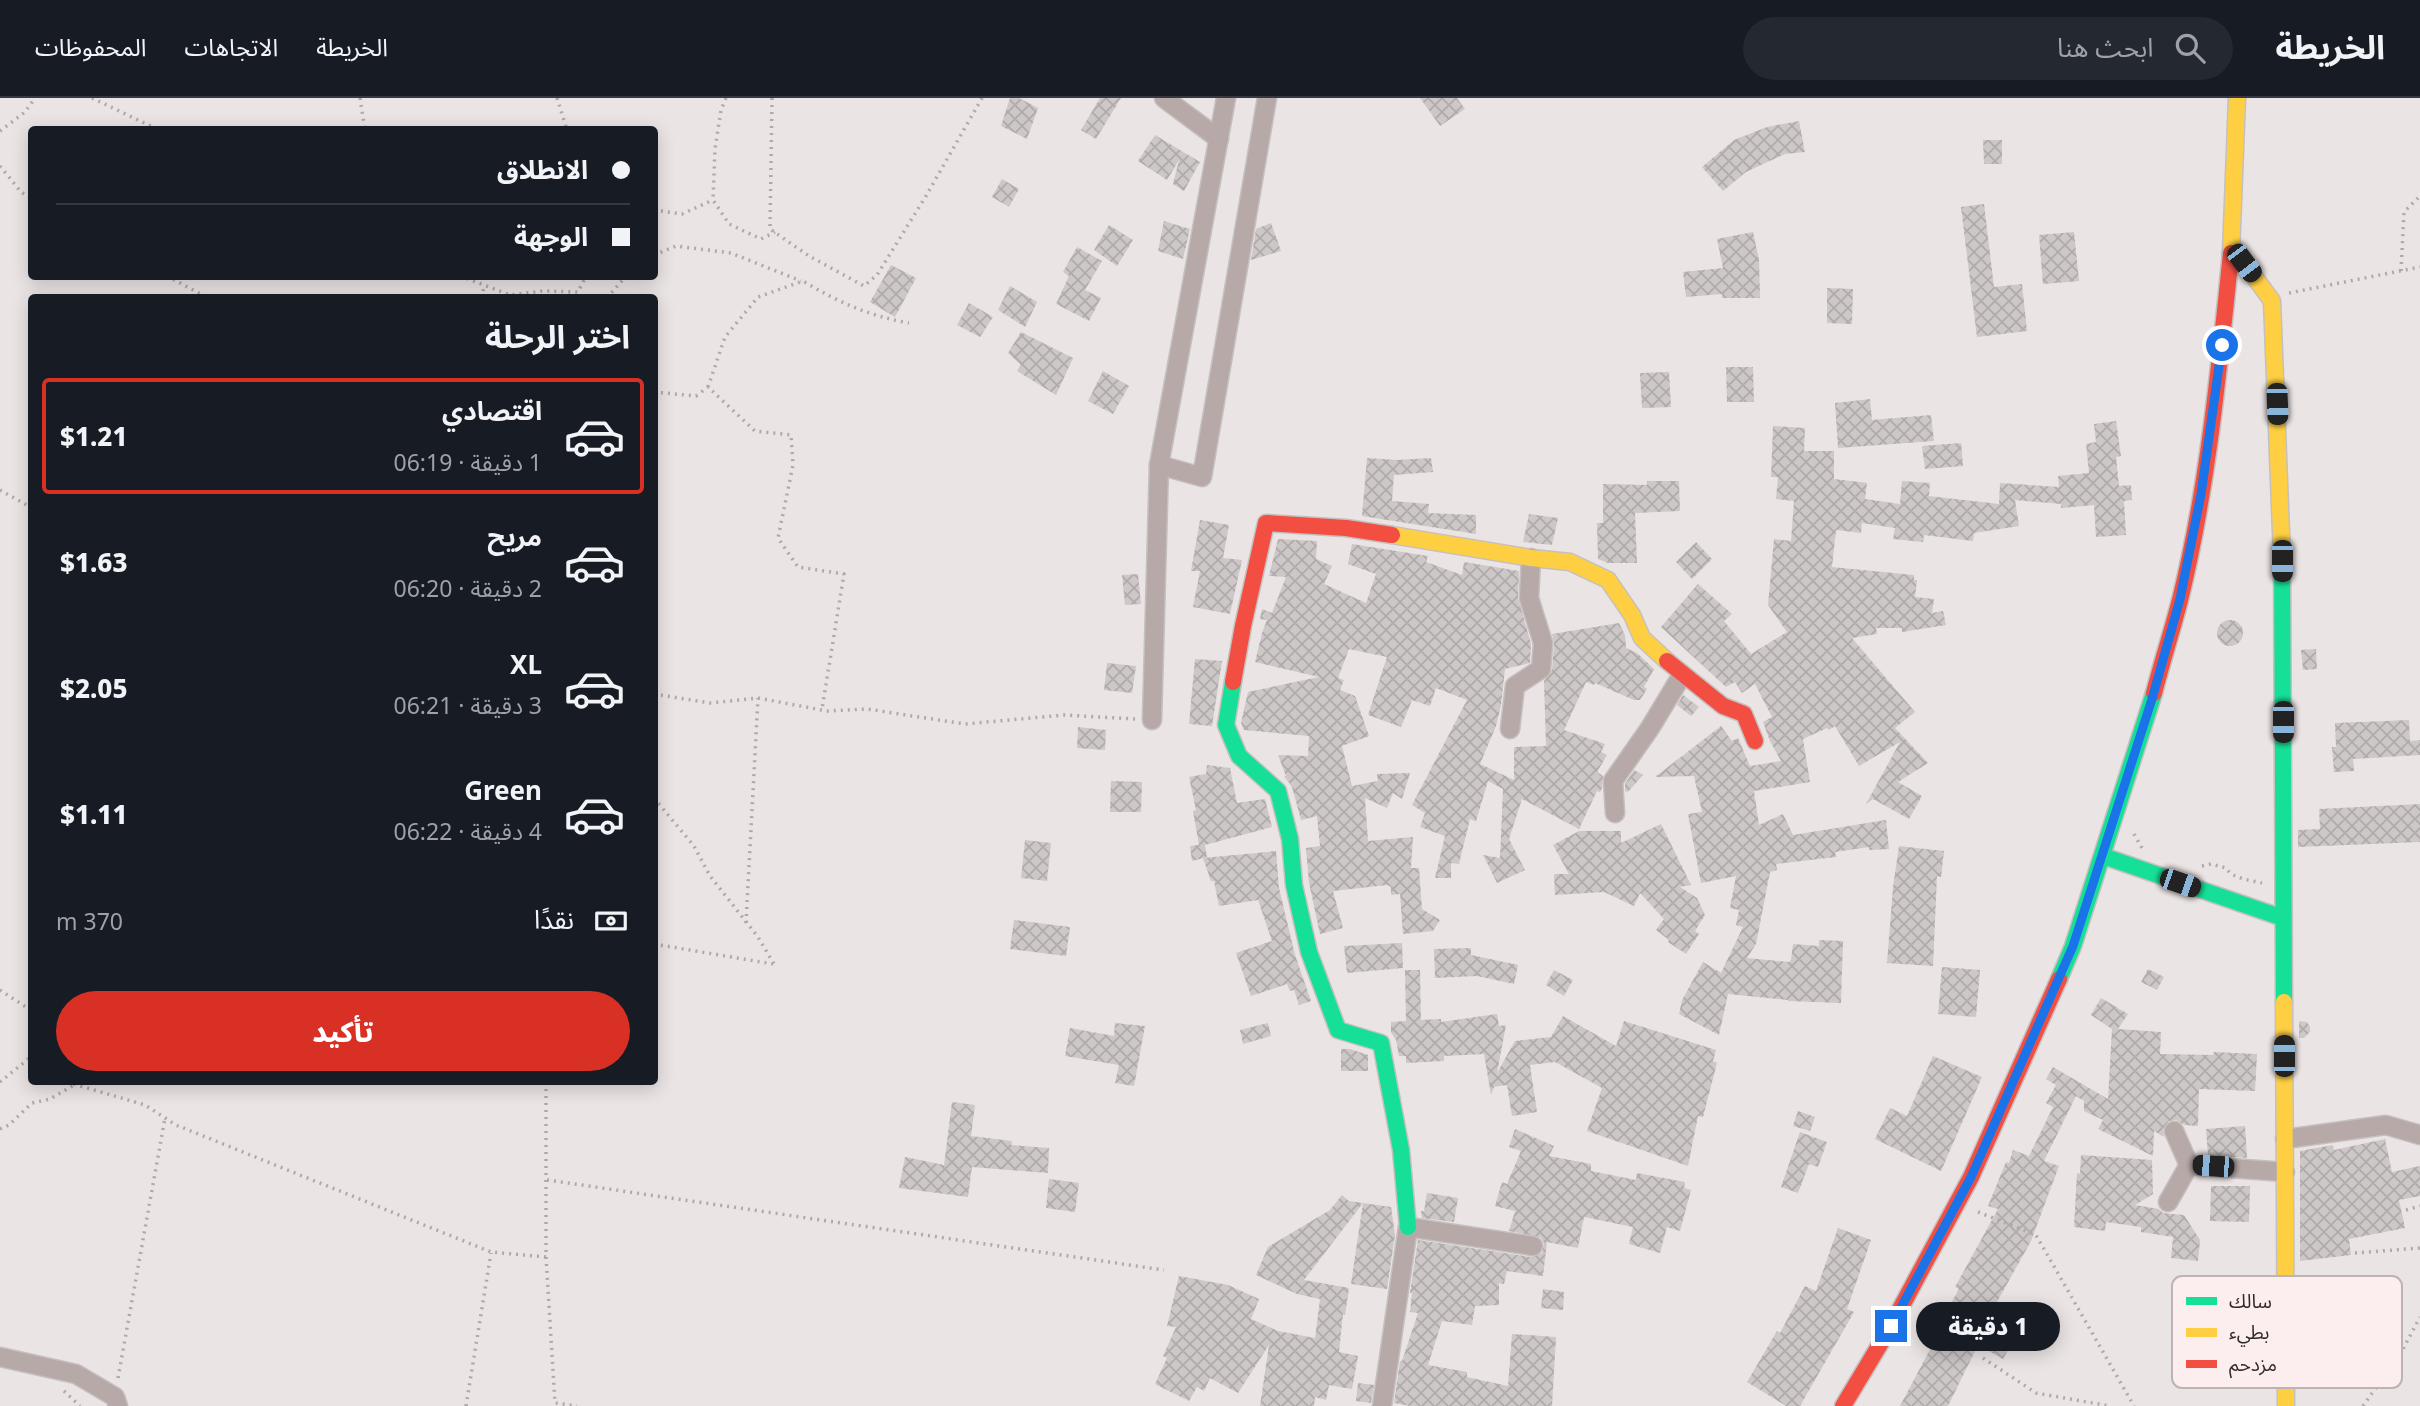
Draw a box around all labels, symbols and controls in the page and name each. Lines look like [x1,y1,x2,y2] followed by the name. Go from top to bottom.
[1743,17,2233,80] search box
[2275,24,2385,69] text: الخريطة
[2057,29,2153,65] text: ابحث هنا
[2171,29,2209,67] icon: search
[35,30,146,63] text: المحفوظات
[184,30,278,63] text: الاتجاهات
[316,30,388,63] text: الخريطة
[497,151,588,187] text: الانطلاق
[514,218,588,254] text: الوجهة
[2223,240,2266,286] car
[485,314,630,357] text: اختر الرحلة
[2206,329,2238,361] route start
[2266,383,2289,425] car
[442,392,542,428] text: اقتصادي
[563,405,626,468] icon: car
[60,418,127,454] text: $1.21
[394,446,542,478] text: 1 دقيقة · 06:19
[487,518,542,554] text: مريح
[563,531,626,594] icon: car
[2272,540,2293,582] car
[60,544,127,580] text: $1.63
[394,572,542,604] text: 2 دقيقة · 06:20
[510,646,542,682] text: XL
[563,657,626,720] icon: car
[60,670,127,706] text: $2.05
[394,689,542,721] text: 3 دقيقة · 06:21
[2273,701,2294,743] car
[464,772,542,808] text: Green
[563,783,626,846] icon: car
[60,796,127,832] text: $1.11
[394,815,542,847] text: 4 دقيقة · 06:22
[2157,866,2204,900] car
[534,901,574,937] text: نقدًا
[592,902,630,940] icon: cash
[56,905,123,937] text: 370 m
[56,991,630,1071] button: تأكيد
[2274,1035,2295,1077] car
[2192,1154,2235,1178] car
[2172,1276,2402,1388] legend
[2229,1288,2272,1314] text: سالك
[1916,1302,2059,1350] callout: 1 دقيقة
[1875,1310,1907,1342] route end
[1948,1310,2028,1342] text: 1 دقيقة
[2229,1319,2269,1347] text: بطيء
[2229,1351,2277,1379] text: مزدحم

